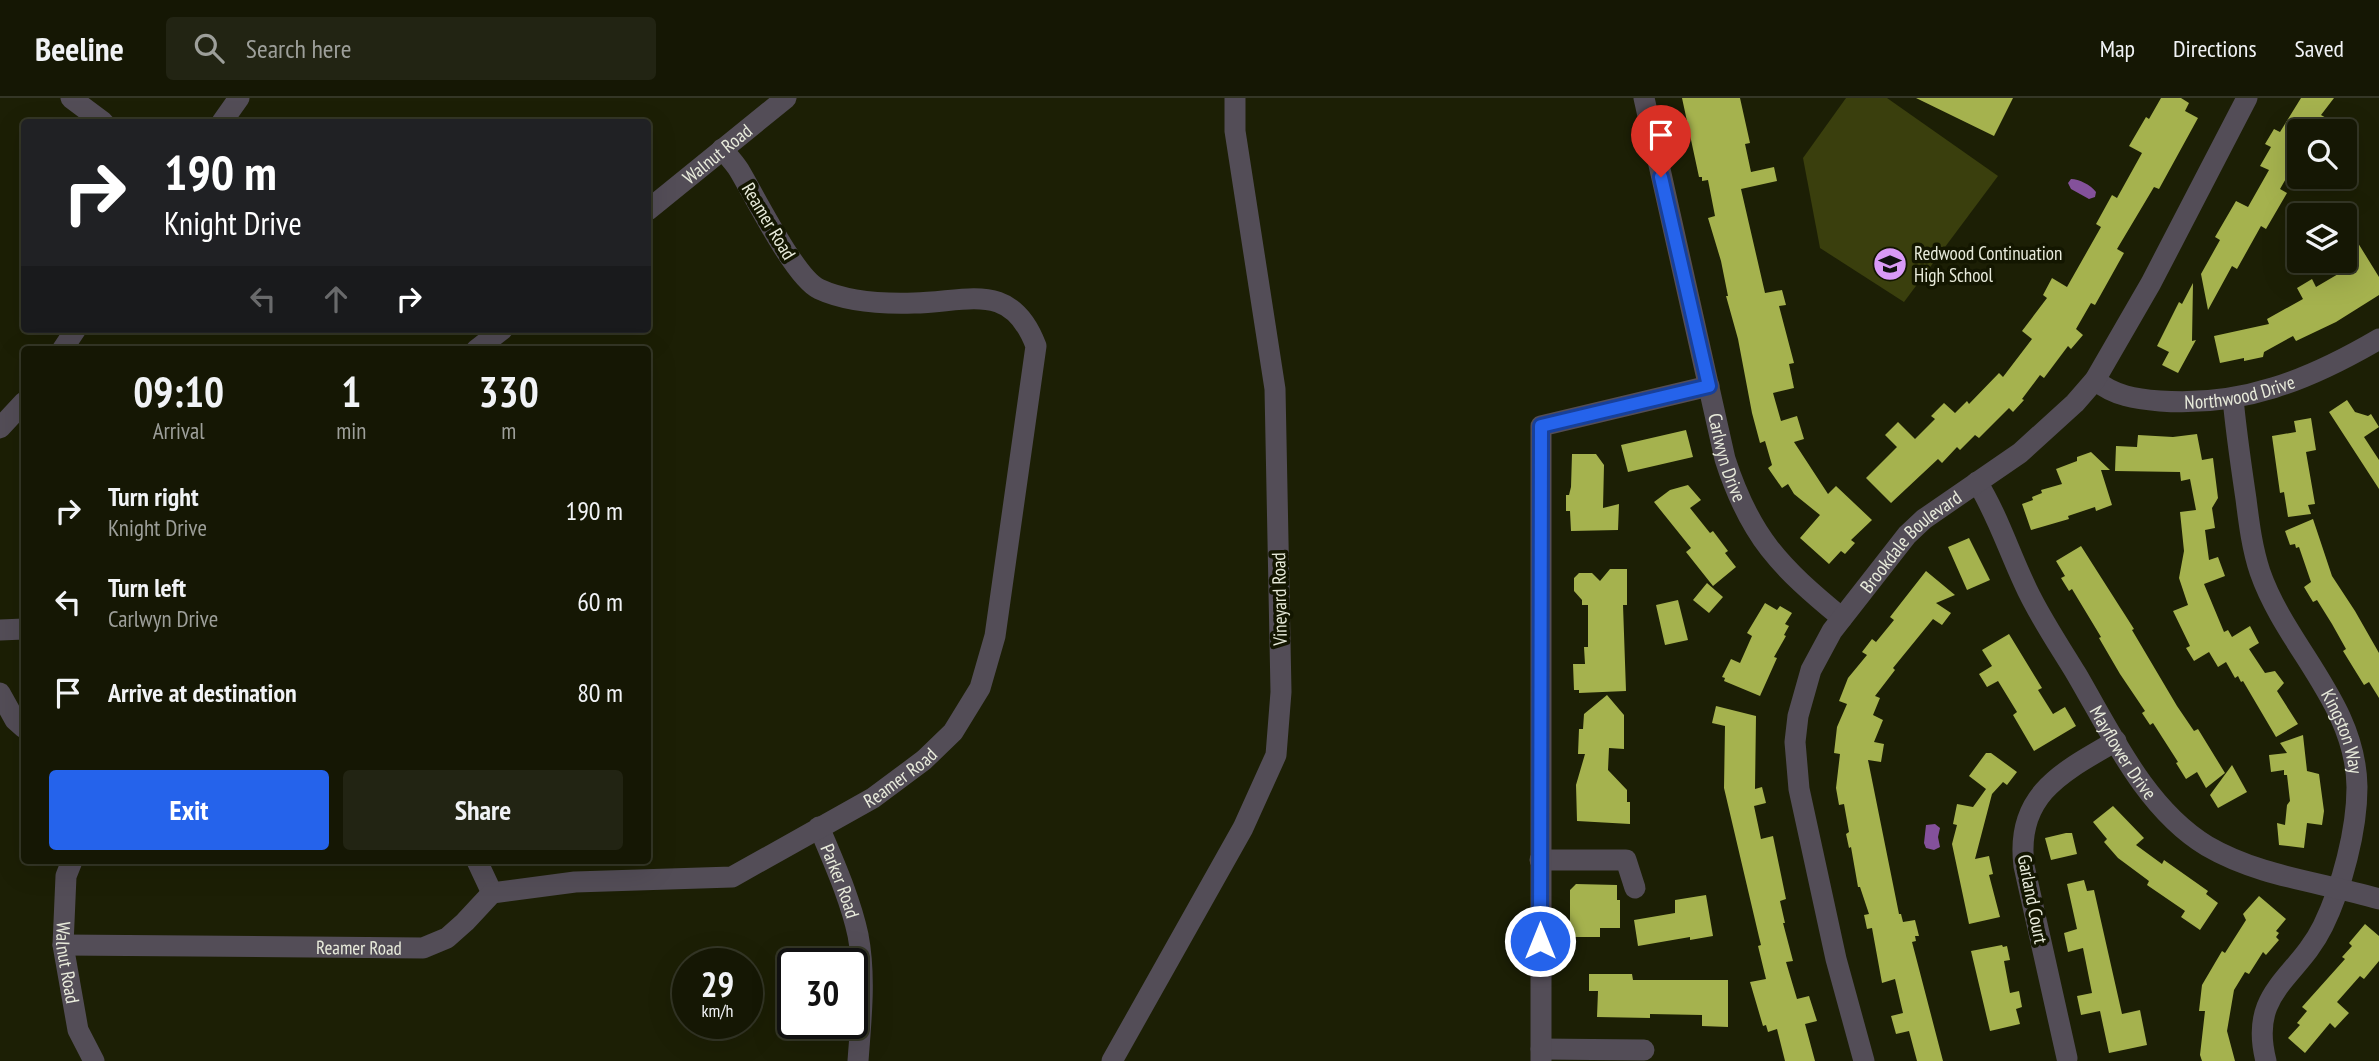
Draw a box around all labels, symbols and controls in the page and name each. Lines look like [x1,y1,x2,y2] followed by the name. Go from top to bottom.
[166,17,656,80] search box
[35,27,124,70] text: Beeline
[190,29,228,67] icon: search
[246,32,351,65] text: Search here
[2100,33,2135,64] text: Map
[2173,33,2257,64] text: Directions
[2295,33,2344,64] text: Saved
[1631,105,1691,177] pin
[1642,116,1680,154] icon: arrive
[678,119,757,189] street label: Walnut Road
[2287,119,2357,273] map controls
[2287,119,2357,189] button: search
[164,140,277,204] text: 190 m
[49,147,140,238] icon: right
[737,178,801,264] street label: Reamer Road
[164,202,302,244] text: Knight Drive
[2287,203,2357,273] button: layers
[1914,241,2062,287] place label: Redwood Continuation High School
[1871,245,1909,283] school or university icon: Redwood Continuation High School
[244,280,282,318] icon: left
[317,280,355,318] icon: ahead
[390,280,428,318] icon: right
[133,364,224,419] text: 09:10
[341,364,361,419] text: 1
[479,364,539,419] text: 330
[2184,369,2298,414] street label: Northwood Drive
[1703,411,1752,506] street label: Carlwyn Drive
[153,416,205,445] text: Arrival
[336,416,366,445] text: min
[501,416,516,445] text: m
[108,480,199,513] text: Turn right
[1854,485,1966,598] street label: Brookdale Boulevard
[49,492,87,530] icon: right
[565,494,623,527] text: 190 m
[108,513,207,542] text: Knight Drive
[1266,552,1292,647] street label: Vineyard Road
[108,571,186,604] text: Turn left
[49,583,87,621] icon: left
[577,585,623,618] text: 60 m
[108,604,218,633] text: Carlwyn Drive
[49,674,87,712] icon: arrive
[108,676,297,709] text: Arrive at destination
[577,676,623,709] text: 80 m
[2316,685,2368,776] street label: Kingston Way
[2085,701,2162,804] street label: Mayflower Drive
[859,742,942,813] street label: Reamer Road
[49,770,329,850] button: Exit
[343,770,623,850] button: Share
[815,840,865,921] street label: Parker Road
[2013,852,2054,946] street label: Garland Court
[1503,904,1577,978] position arrow
[51,921,85,1005] street label: Walnut Road
[316,935,402,960] street label: Reamer Road
[777,948,868,1039] speed limit sign: 30
[701,961,734,1007] text: 29
[702,999,733,1022] text: km/h

